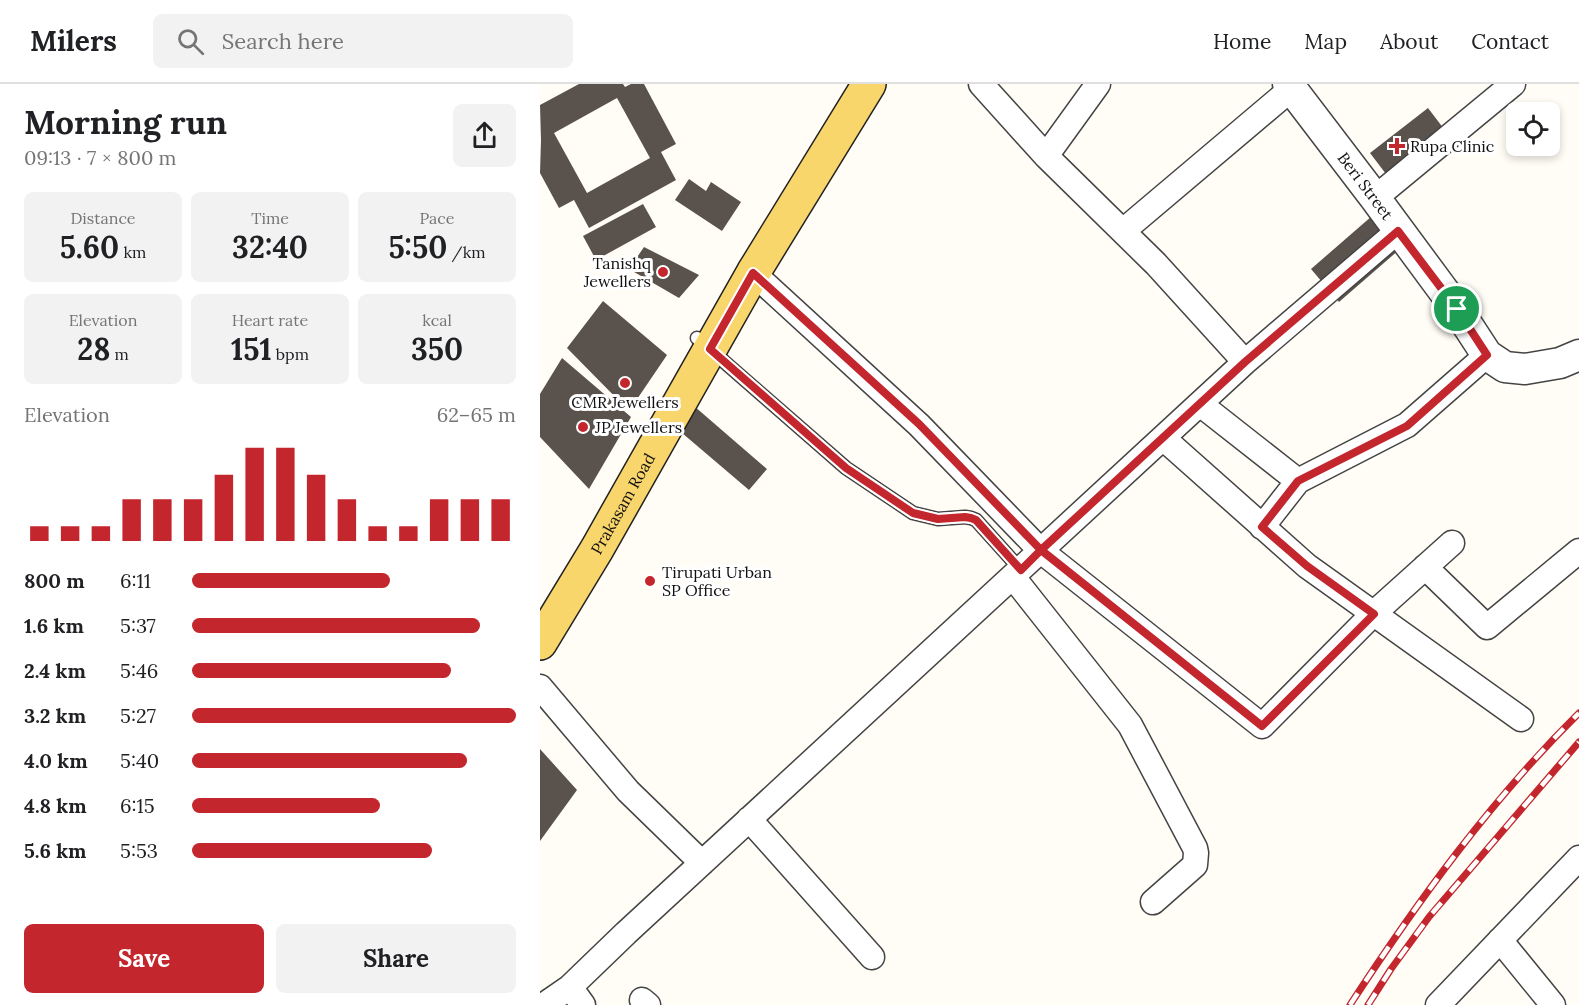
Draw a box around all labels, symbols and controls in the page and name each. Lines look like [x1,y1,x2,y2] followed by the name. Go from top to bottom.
[153,14,573,68] search box
[30,23,117,59] text: Milers
[174,25,207,58] icon: search
[222,27,344,55] text: Search here
[1213,28,1271,55] text: Home
[1304,28,1347,55] text: Map
[1380,28,1438,55] text: About
[1471,28,1549,55] text: Contact
[24,101,227,143] text: Morning run
[1506,102,1560,156] map controls
[1506,102,1560,156] button: locate
[453,104,516,167] button: share
[1410,136,1494,156] place label: Rupa Clinic
[1388,137,1406,155] marker: Rupa Clinic
[24,145,176,170] text: 09:13 · 7 × 800 m
[1334,148,1398,224] street label: Beri Street
[70,208,136,228] text: Distance
[251,208,289,228] text: Time
[420,208,454,228] text: Pace
[60,228,119,266] text: 5.60
[232,228,308,266] text: 32:40
[388,228,447,266] text: 5:50
[119,242,146,262] text: km
[447,242,486,262] text: /km
[583,253,651,291] place label: Tanishq Jewellers
[656,265,670,279] marker: Tanishq Jewellers
[1431,283,1482,334] pin
[1440,292,1473,325] icon: arrive
[69,310,137,330] text: Elevation
[232,310,308,330] text: Heart rate
[422,310,452,330] text: kcal
[77,330,110,368] text: 28
[231,330,272,368] text: 151
[411,330,463,368] text: 350
[110,344,129,364] text: m
[272,344,309,364] text: bpm
[618,376,632,390] marker: CMR Jewellers
[571,392,679,412] place label: CMR Jewellers
[24,402,110,427] text: Elevation
[437,402,516,427] text: 62–65 m
[594,417,682,437] place label: JP Jewellers
[576,420,590,434] marker: JP Jewellers
[586,449,659,558] street label: Prakasam Road
[662,562,772,600] place label: Tirupati Urban SP Office
[24,568,85,593] text: 800 m
[120,568,151,593] text: 6:11
[643,574,657,588] marker: Tirupati Urban SP Office
[24,613,84,638] text: 1.6 km
[120,613,156,638] text: 5:37
[24,658,86,683] text: 2.4 km
[120,658,158,683] text: 5:46
[24,703,86,728] text: 3.2 km
[120,703,156,728] text: 5:27
[24,748,88,773] text: 4.0 km
[120,748,159,773] text: 5:40
[24,793,87,818] text: 4.8 km
[120,793,155,818] text: 6:15
[24,838,87,863] text: 5.6 km
[120,838,158,863] text: 5:53
[24,924,264,993] button: Save
[276,924,516,993] button: Share

